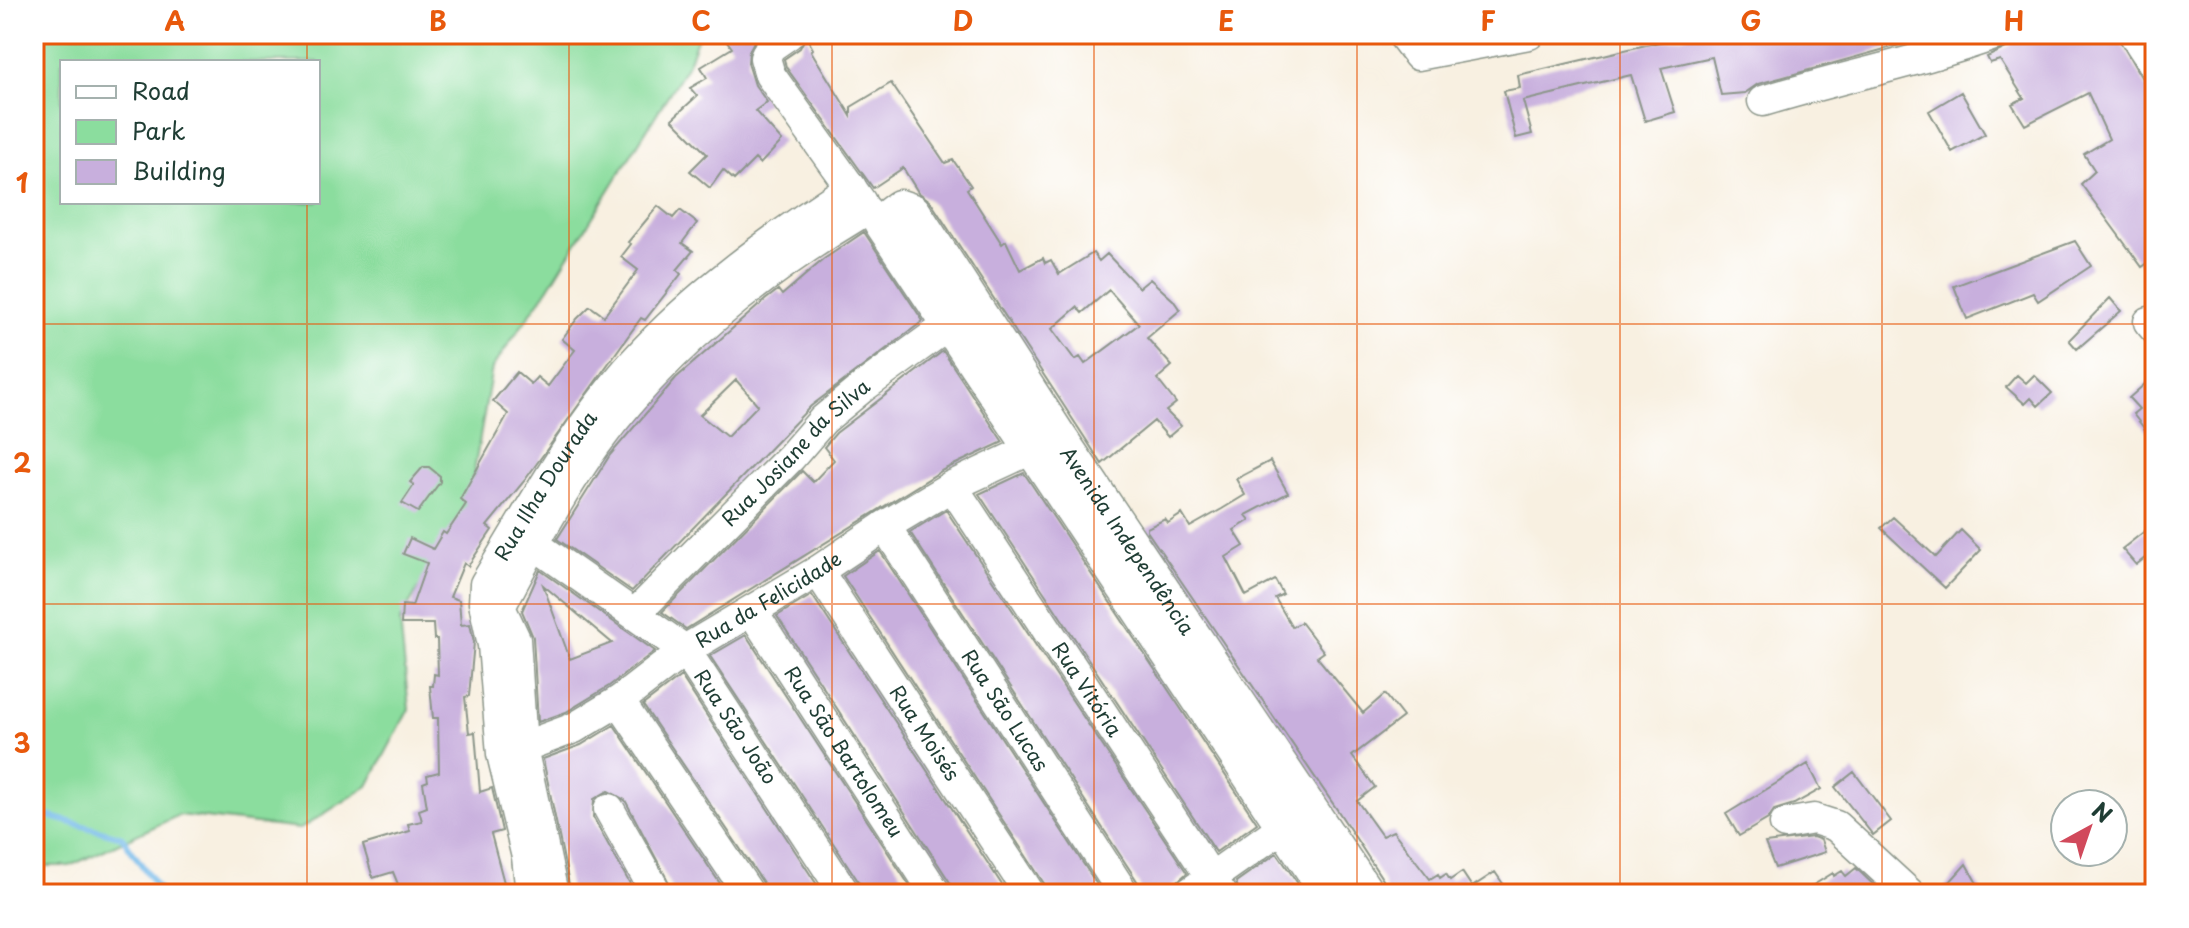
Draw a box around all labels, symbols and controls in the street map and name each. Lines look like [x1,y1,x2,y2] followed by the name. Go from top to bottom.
[165,1,185,40] text: A
[429,1,447,40] text: B
[691,1,711,40] text: C
[953,1,973,40] text: D
[1218,1,1234,40] text: E
[1480,1,1496,40] text: F
[1740,1,1762,40] text: G
[2004,1,2024,40] text: H
[60,60,320,204] legend
[132,72,190,108] text: Road
[132,112,186,148] text: Park
[132,152,226,188] text: Building
[16,163,28,202] text: 1
[714,371,877,533] street label: Rua Josiane da Silva
[486,404,604,566] street label: Rua Ilha Dourada
[1054,440,1203,641] street label: Avenida Independência
[13,443,31,482] text: 2
[689,543,847,655] street label: Rua da Felicidade
[1045,636,1130,743] street label: Rua Vitória
[955,643,1056,777] street label: Rua São Lucas
[778,660,911,843] street label: Rua São Bartolomeu
[687,663,785,790] street label: Rua São João
[883,679,968,786] street label: Rua Moisés
[13,723,31,762] text: 3
[2049,788,2129,868] north arrow
[2086,793,2120,830] text: N

